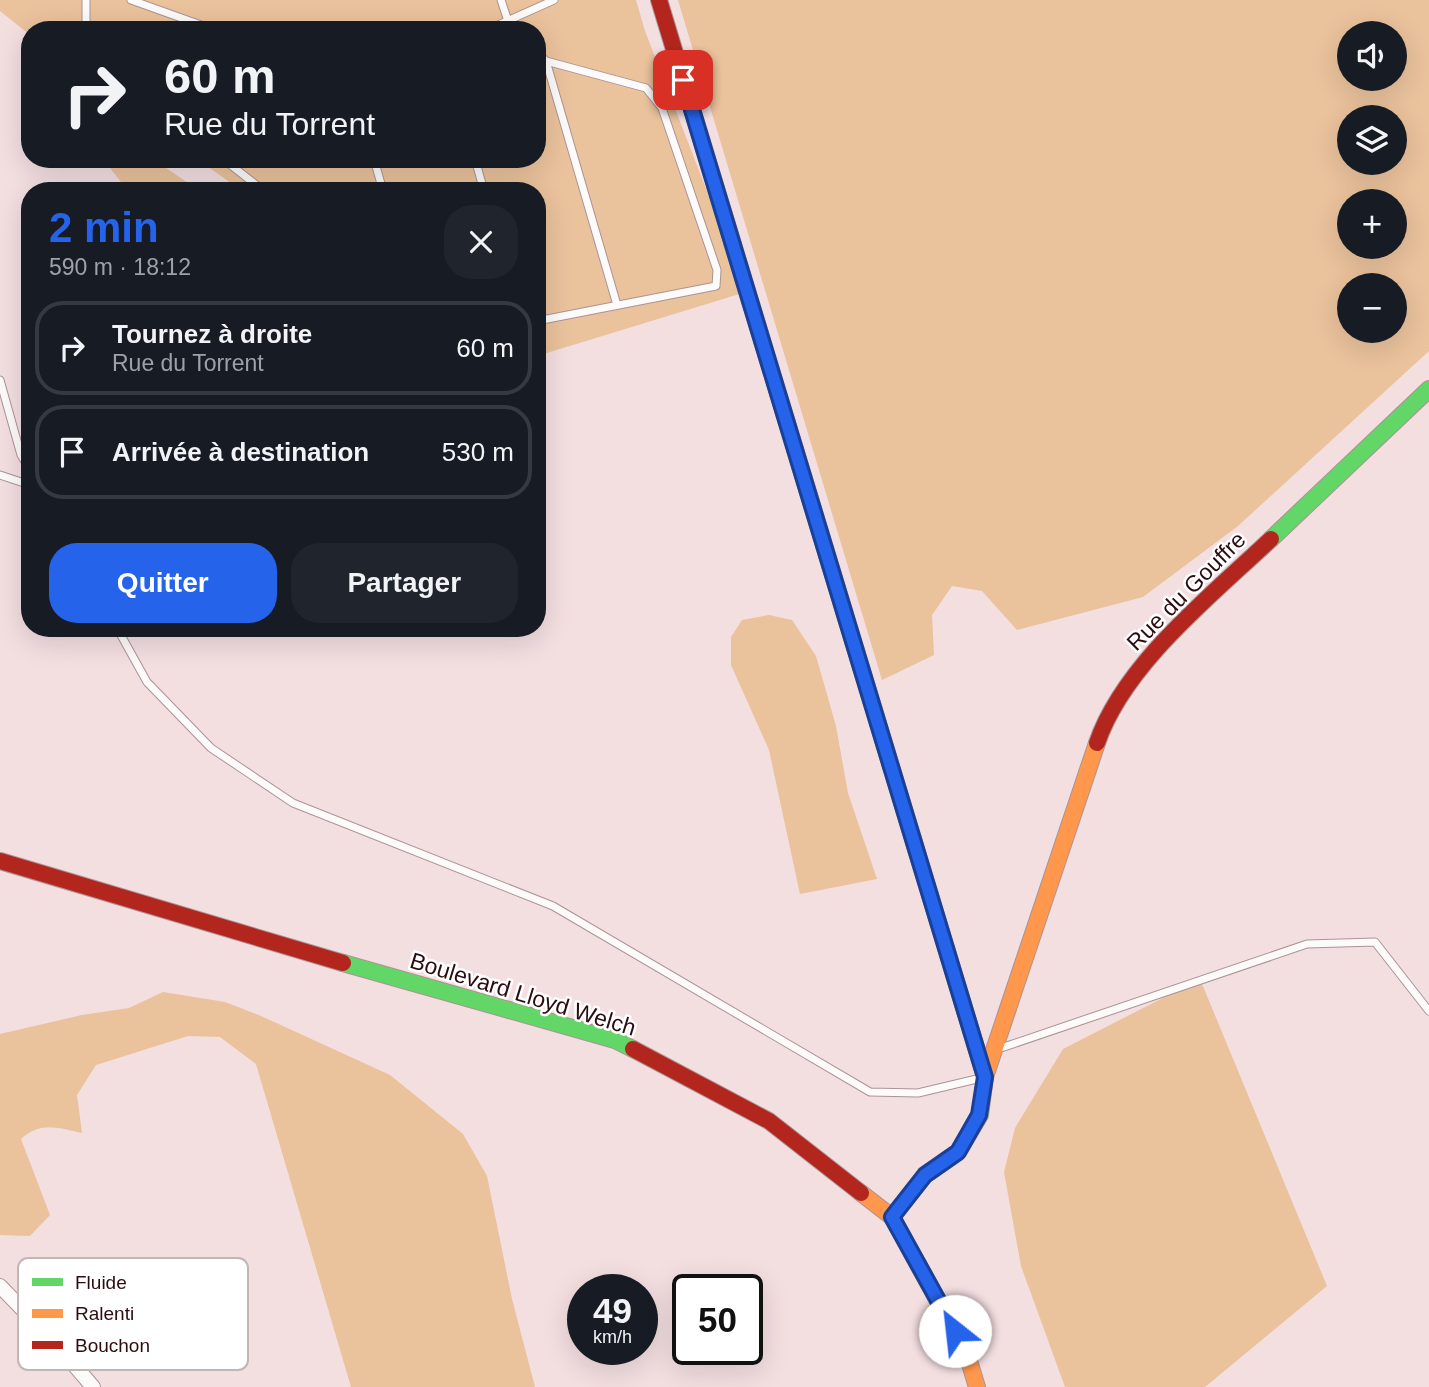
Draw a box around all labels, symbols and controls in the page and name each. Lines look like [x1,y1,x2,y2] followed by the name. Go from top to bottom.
[1337,21,1407,343] map controls
[1337,21,1407,91] button: sound
[49,49,140,140] icon: right
[164,49,276,103] text: 60 m
[653,50,713,110] pin
[664,61,702,99] icon: arrive
[1337,105,1407,175] button: layers
[164,106,375,142] text: Rue du Torrent
[1337,189,1407,259] button: +
[49,204,159,251] text: 2 min
[444,205,518,279] button: close
[49,254,191,280] text: 590 m · 18:12
[1337,273,1407,343] button: −
[112,319,312,349] text: Tournez à droite
[53,329,91,367] icon: right
[456,333,514,363] text: 60 m
[112,350,264,376] text: Rue du Torrent
[53,433,91,471] icon: arrive
[112,437,369,467] text: Arrivée à destination
[442,437,514,467] text: 530 m
[1121,526,1251,656] street label: Rue du Gouffre
[49,543,277,623] button: Quitter
[291,543,518,623] button: Partager
[407,947,639,1041] street label: Boulevard Lloyd Welch
[18,1258,248,1370] legend
[75,1272,127,1293] text: Fluide
[672,1274,763,1365] speed limit sign: 50
[593,1291,632,1330] text: 49
[918,1294,992,1368] position arrow
[75,1303,134,1324] text: Ralenti
[593,1327,632,1347] text: km/h
[75,1335,150,1356] text: Bouchon

